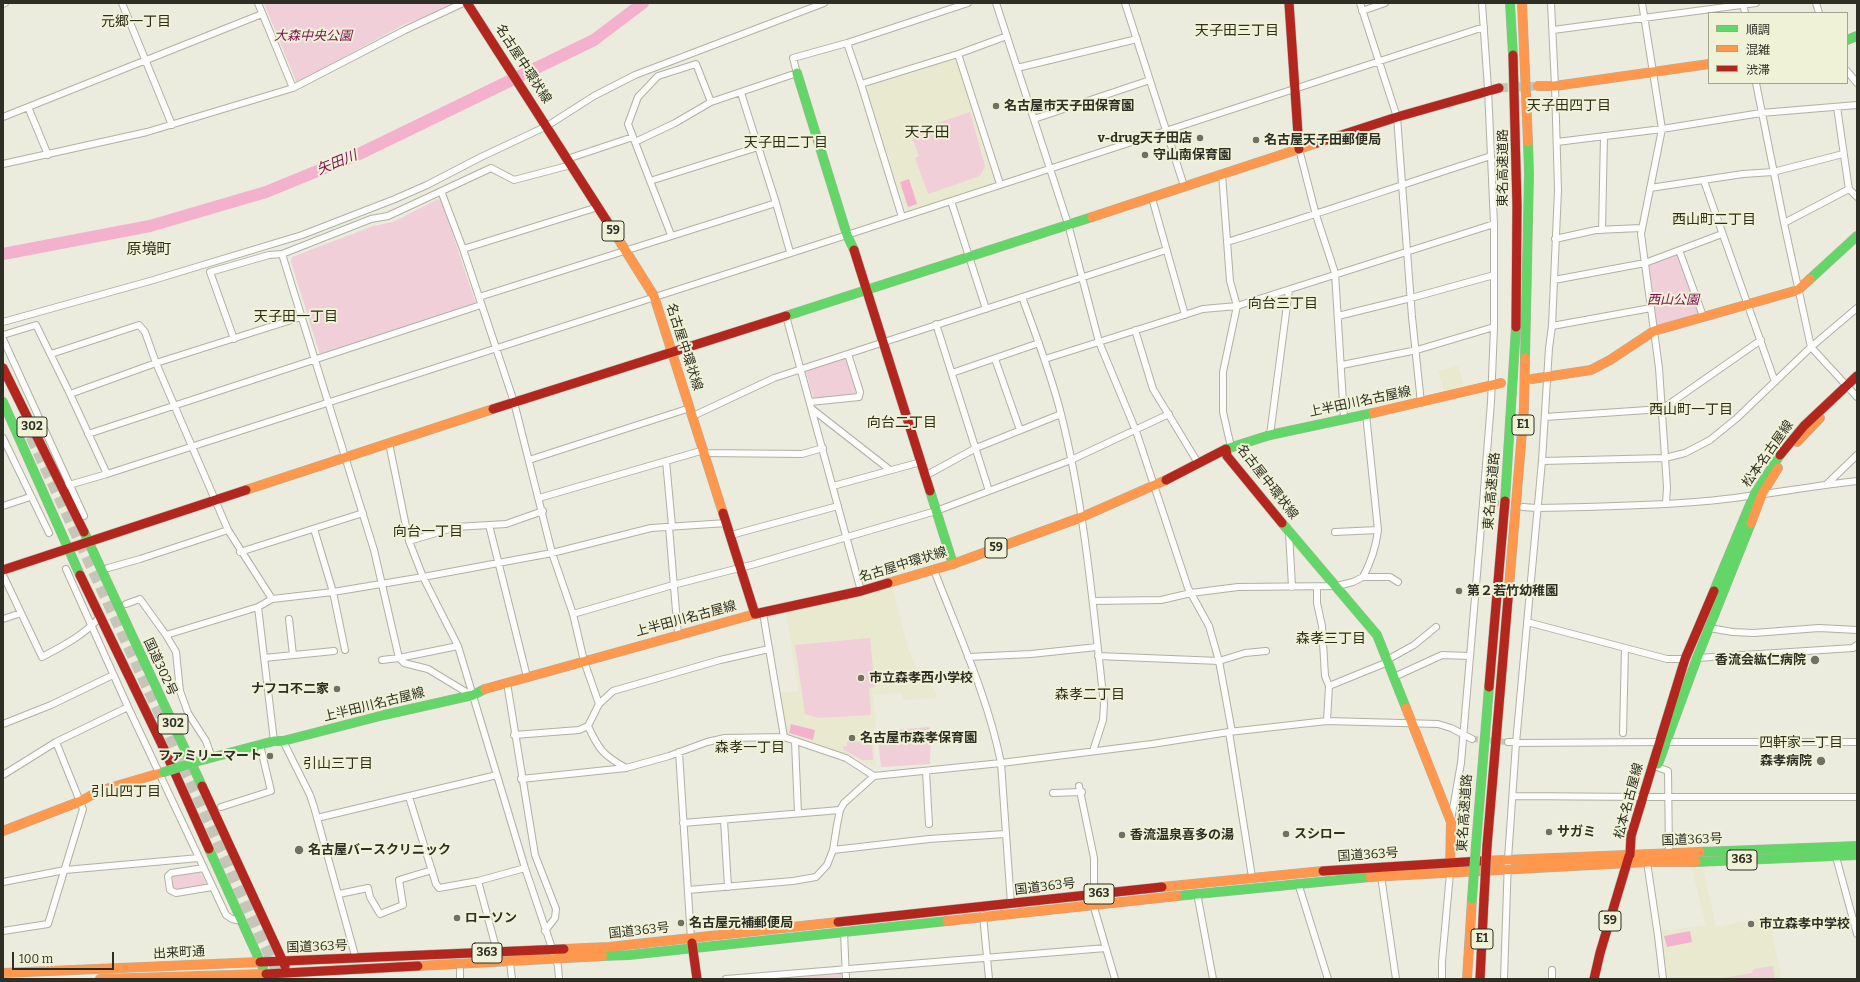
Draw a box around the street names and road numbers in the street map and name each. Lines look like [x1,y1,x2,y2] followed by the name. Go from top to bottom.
[492,22,554,106] street label: 名古屋中環状線
[1495,129,1511,207] street label: 東名高速道路
[602,221,624,241] road number: 59
[663,301,705,393] street label: 名古屋中環状線
[1308,384,1412,420] street label: 上半田川名古屋線
[1512,415,1534,435] road number: E1
[17,417,47,437] road number: 302
[1739,418,1797,490] street label: 松本名古屋線
[1233,441,1301,523] street label: 名古屋中環状線
[1481,451,1503,531] street label: 東名高速道路
[985,538,1007,558] road number: 59
[857,544,949,586] street label: 名古屋中環状線
[634,598,738,640] street label: 上半田川名古屋線
[140,636,180,698] street label: 国道302号
[322,685,426,725] street label: 上半田川名古屋線
[158,714,188,734] road number: 302
[1611,761,1647,841] street label: 松本名古屋線
[1454,774,1476,852] street label: 東名高速道路
[1661,831,1723,849] street label: 国道363号
[1337,845,1399,865] street label: 国道363号
[1727,850,1757,870] road number: 363
[1014,876,1076,898] street label: 国道363号
[1084,884,1114,904] road number: 363
[1599,911,1621,931] road number: 59
[608,920,670,942] street label: 国道363号
[1471,929,1493,949] road number: E1
[286,938,348,956] street label: 国道363号
[472,943,502,963] road number: 363
[153,944,205,962] street label: 出来町通

